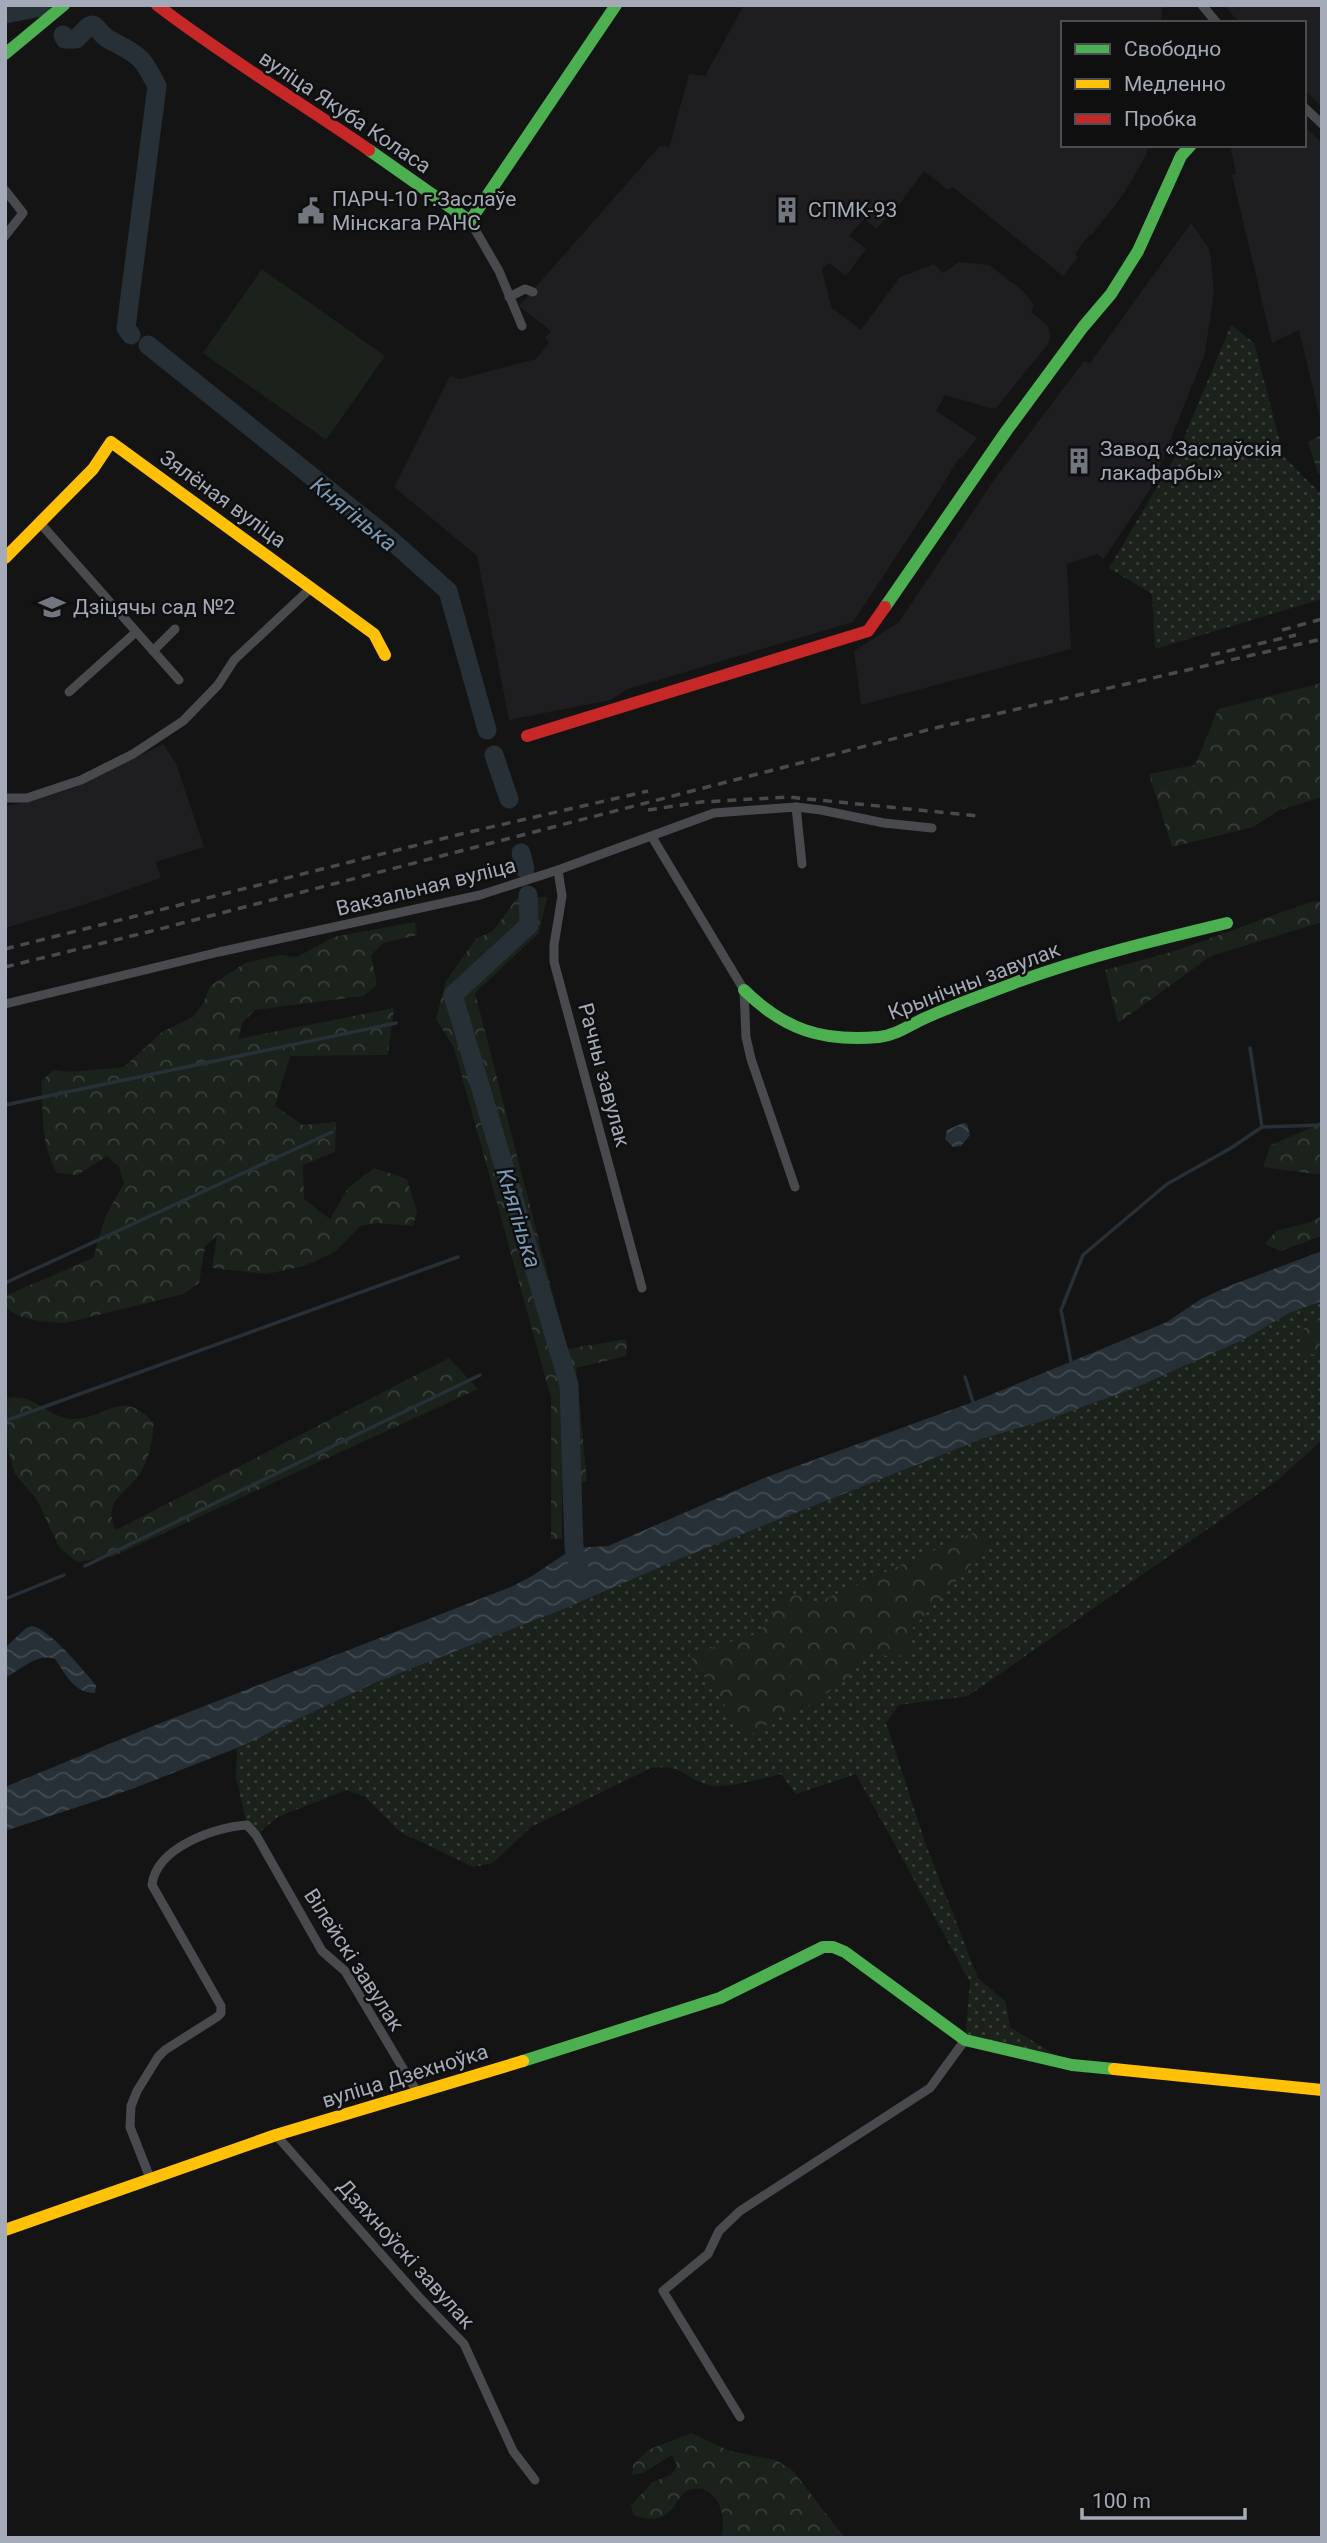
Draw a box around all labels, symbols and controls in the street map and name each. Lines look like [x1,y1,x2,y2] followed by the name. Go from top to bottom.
[1061,21,1306,147] legend
[1124,37,1221,61] text: Свободно
[255,46,435,178] street label: вуліца Якуба Коласа
[1124,72,1226,96] text: Медленно
[1124,107,1197,131] text: Пробка
[332,187,517,235] place label: ПАРЧ-10 г.Заслаўе Мінскага РАНС
[772,195,802,225] building icon: СПМК-93
[296,196,326,226] public building icon: ПАРЧ-10 г.Заслаўе Мінскага РАНС
[808,198,897,222] place label: СПМК-93
[1100,437,1282,485] place label: Завод «Заслаўскія лакафарбы»
[155,445,291,553] street label: Зялёная вуліца
[1064,446,1094,476] building icon: Завод «Заслаўскія лакафарбы»
[305,471,402,557] water label: Княгінька
[37,592,67,622] school or university icon: Дзіцячы сад №2
[73,595,235,619] place label: Дзіцячы сад №2
[334,853,518,921] street label: Вакзальная вуліца
[885,937,1064,1025] street label: Крынічны завулак
[573,1000,635,1150] street label: Рачны завулак
[491,1165,547,1271] water label: Княгінька
[299,1884,409,2036] street label: Вілейскі завулак
[319,2039,491,2113] street label: вуліца Дзехноўка
[332,2174,480,2334] street label: Дзяхноўскі завулак
[1082,2476,1245,2520] scale bar
[1092,2489,1151,2513] text: 100 m

